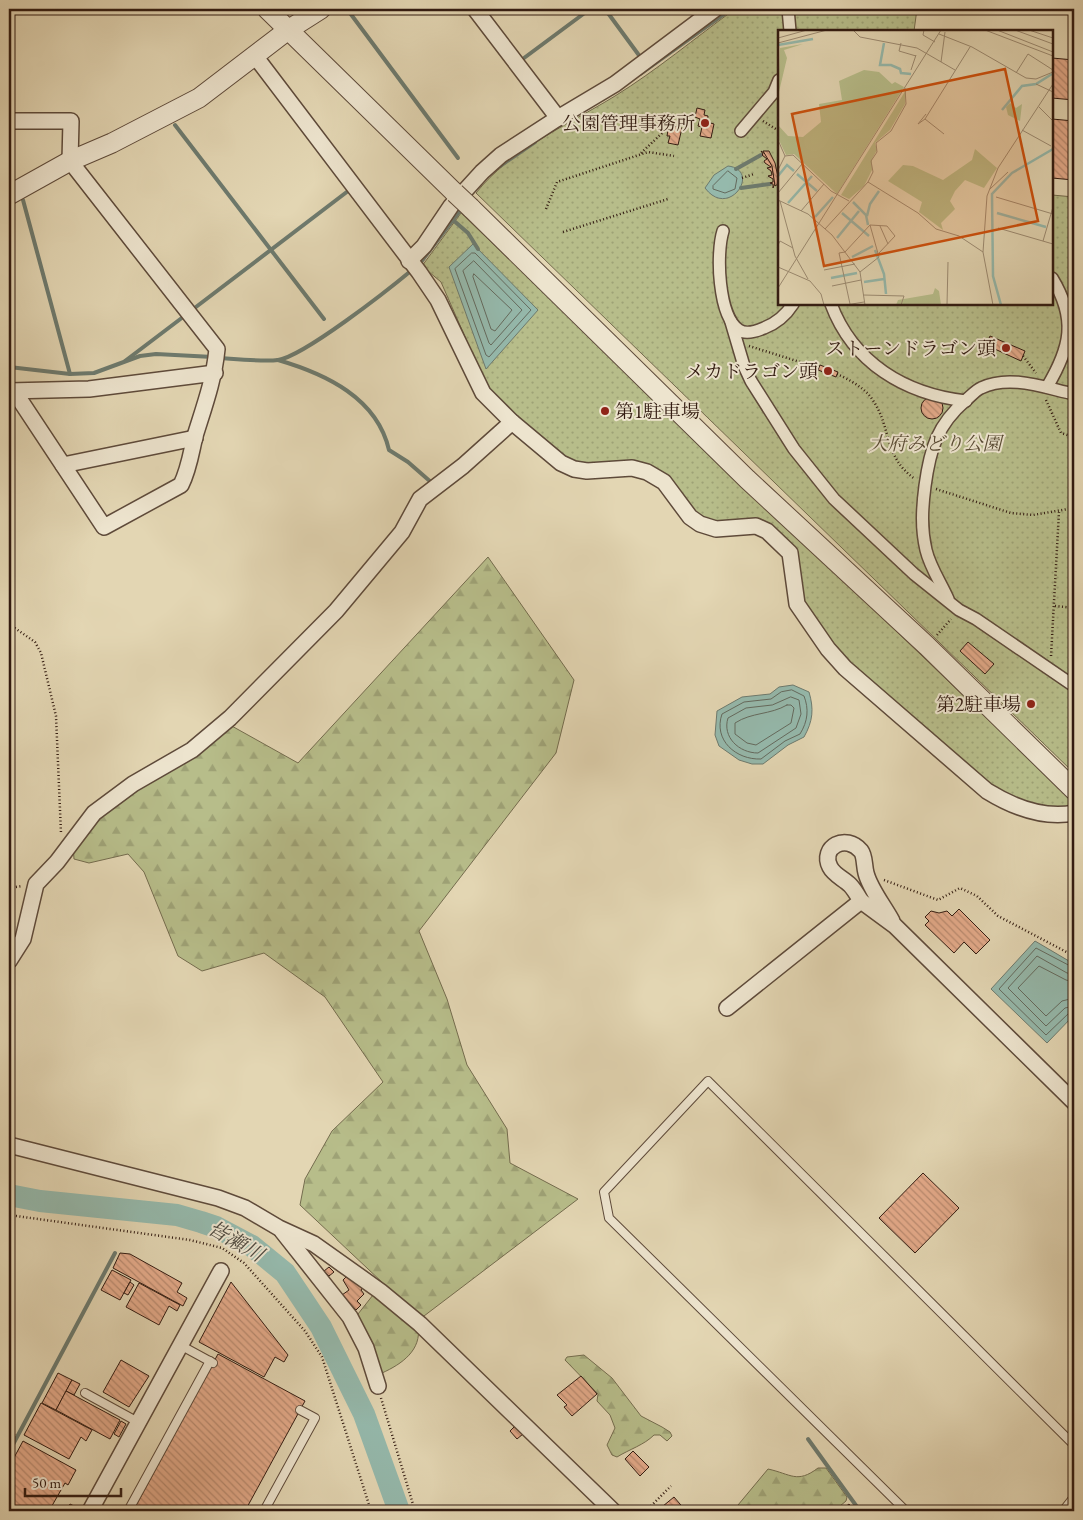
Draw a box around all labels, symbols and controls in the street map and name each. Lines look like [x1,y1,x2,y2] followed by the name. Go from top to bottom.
[778,30,1053,305] inset map
[562,111,695,136] place label: 公園管理事務所
[699,117,711,129] marker: 公園管理事務所
[825,336,996,361] place label: ストーンドラゴン頭
[1000,342,1012,354] marker: ストーンドラゴン頭
[685,359,818,384] place label: メカドラゴン頭
[822,365,834,377] marker: メカドラゴン頭
[615,399,700,424] place label: 第1駐車場
[599,405,611,417] marker: 第1駐車場
[868,431,1004,456] park label: 大府みどり公園
[936,692,1021,717] place label: 第2駐車場
[1025,698,1037,710] marker: 第2駐車場
[204,1215,270,1268] water label: 皆瀬川
[25,1465,121,1497] scale bar
[32,1473,61,1492] text: 50 m

